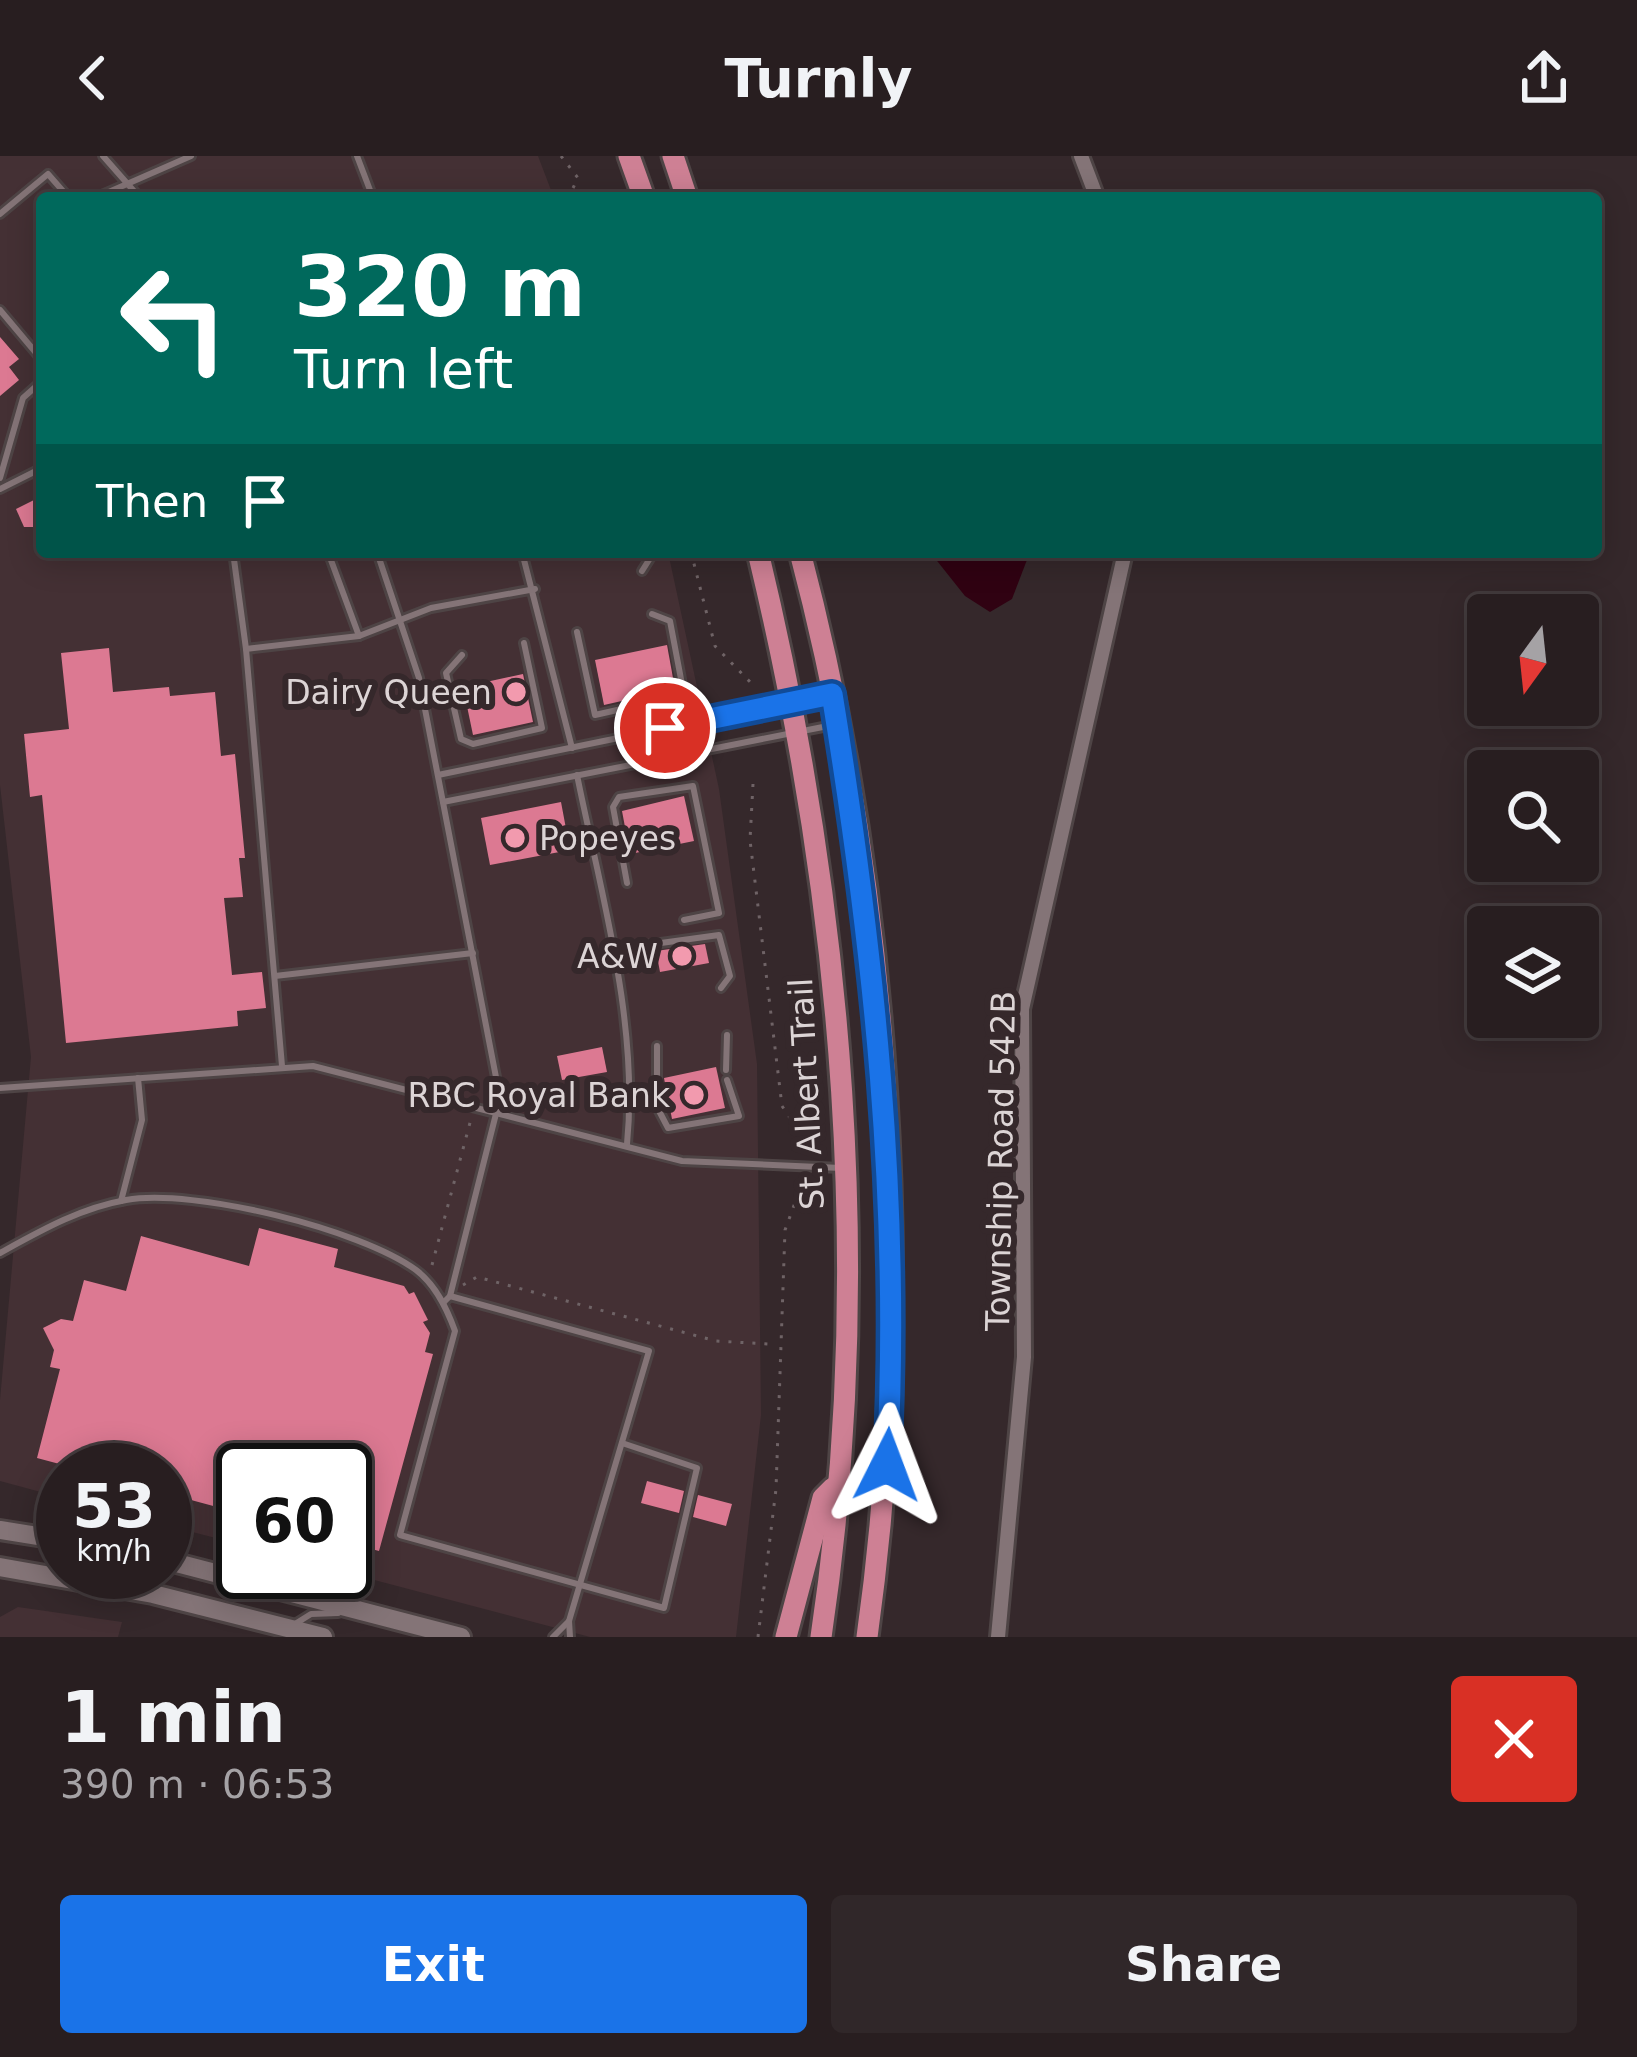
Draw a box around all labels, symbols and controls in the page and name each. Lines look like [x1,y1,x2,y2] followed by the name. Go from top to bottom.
[60,45,126,111] icon: back
[1511,45,1577,111] icon: share
[724,47,913,110] text: Turnly
[294,238,586,336] text: 320 m
[96,240,252,396] icon: left
[294,338,513,401] text: Turn left
[232,468,298,534] icon: arrive
[96,475,208,528] text: Then
[1467,594,1599,726] north arrow
[1467,594,1599,1038] map controls
[285,673,492,712] place label: Dairy Queen
[614,677,716,779] pin
[503,679,529,705] marker: Dairy Queen
[632,695,698,761] icon: arrive
[1467,750,1599,882] button: search
[539,819,676,858] place label: Popeyes
[502,825,528,851] marker: Popeyes
[1467,906,1599,1038] button: layers
[577,937,658,976] place label: A&W
[669,943,695,969] marker: A&W
[781,977,832,1211] street label: St. Albert Trail
[978,991,1023,1332] street label: Township Road 542B
[408,1076,671,1115] place label: RBC Royal Bank
[681,1082,707,1108] marker: RBC Royal Bank
[824,1402,950,1528] position arrow
[216,1443,372,1599] speed limit sign: 60
[72,1471,156,1541] text: 53
[76,1533,152,1568] text: km/h
[60,1675,286,1759] text: 1 min
[1451,1676,1577,1802] button: close
[60,1762,334,1807] text: 390 m · 06:53
[60,1895,807,2033] button: Exit
[831,1895,1577,2033] button: Share

